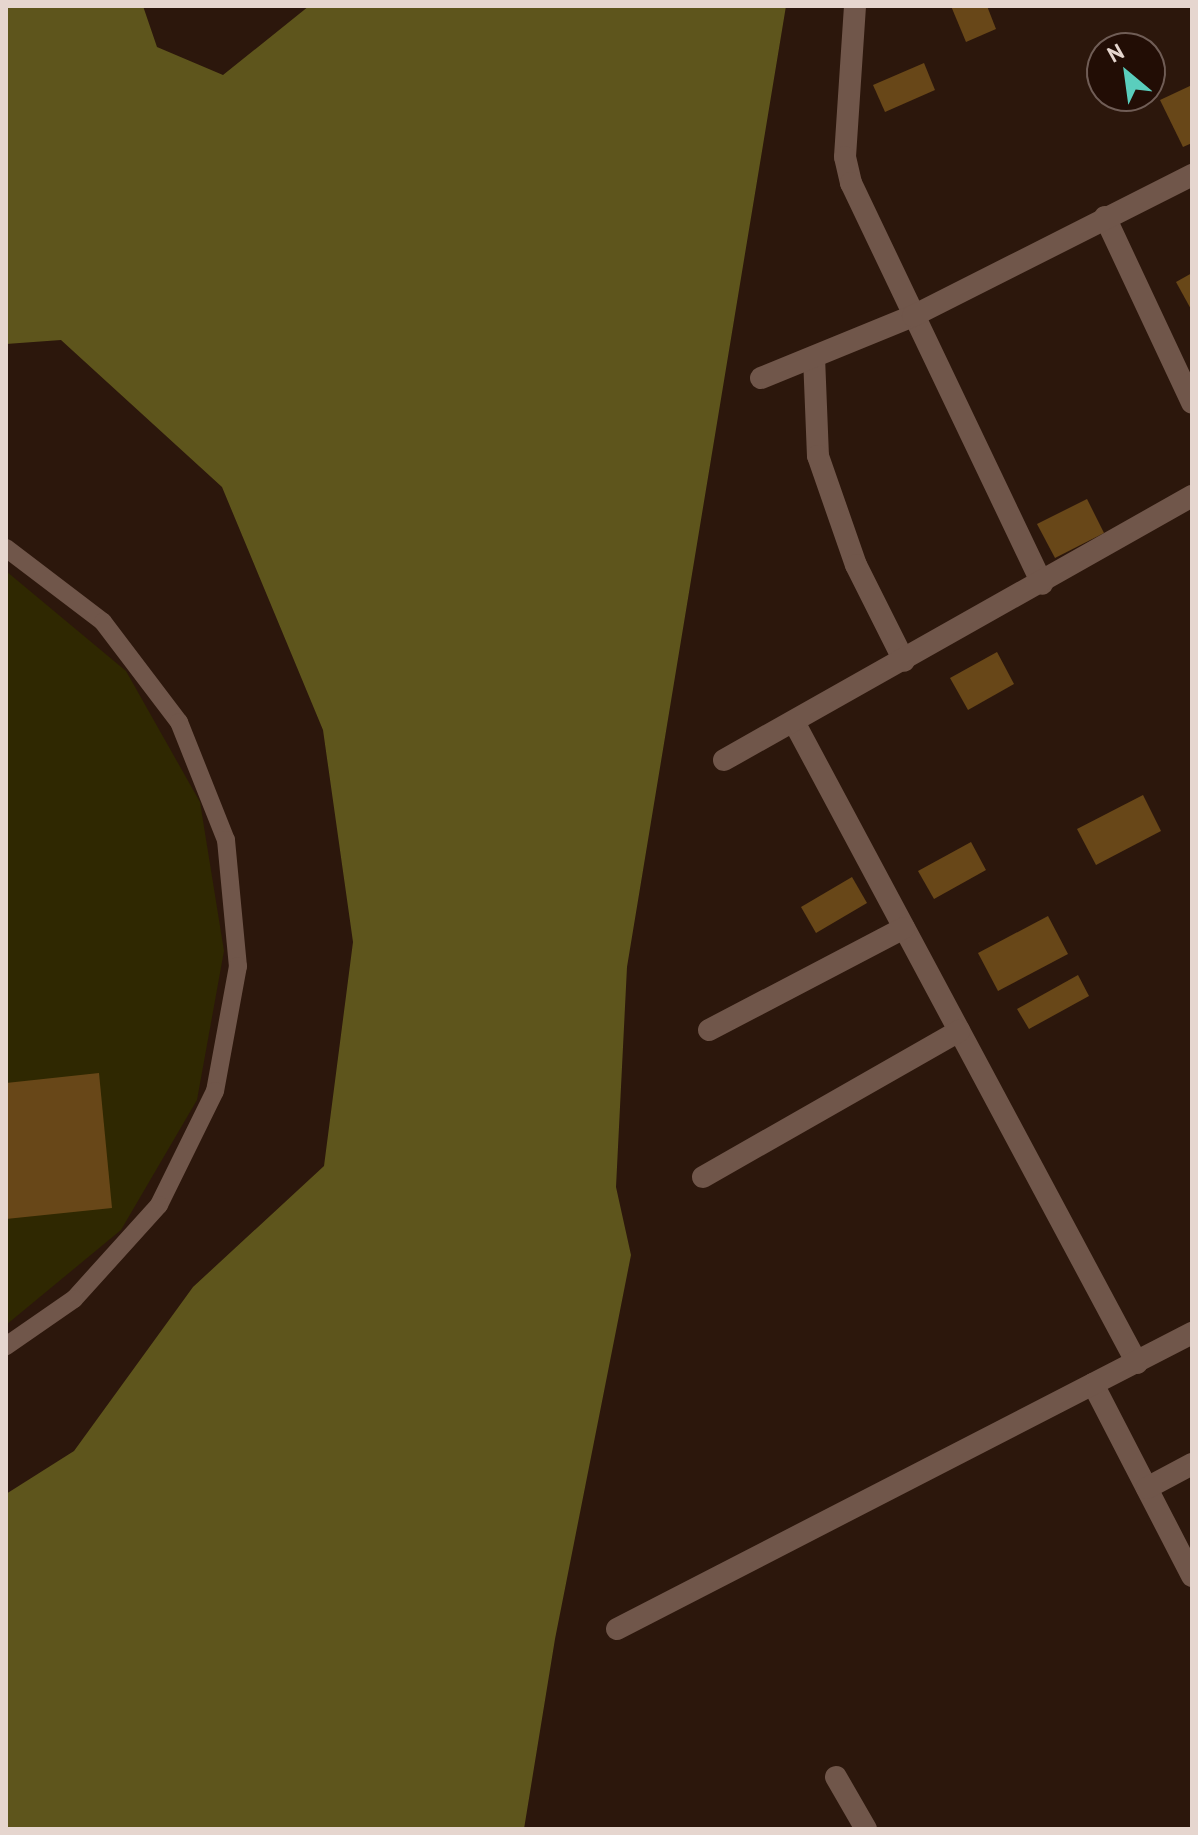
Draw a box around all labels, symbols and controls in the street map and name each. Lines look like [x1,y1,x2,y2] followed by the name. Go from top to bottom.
[1086,32,1166,112] north arrow
[1102,37,1128,69] text: N

